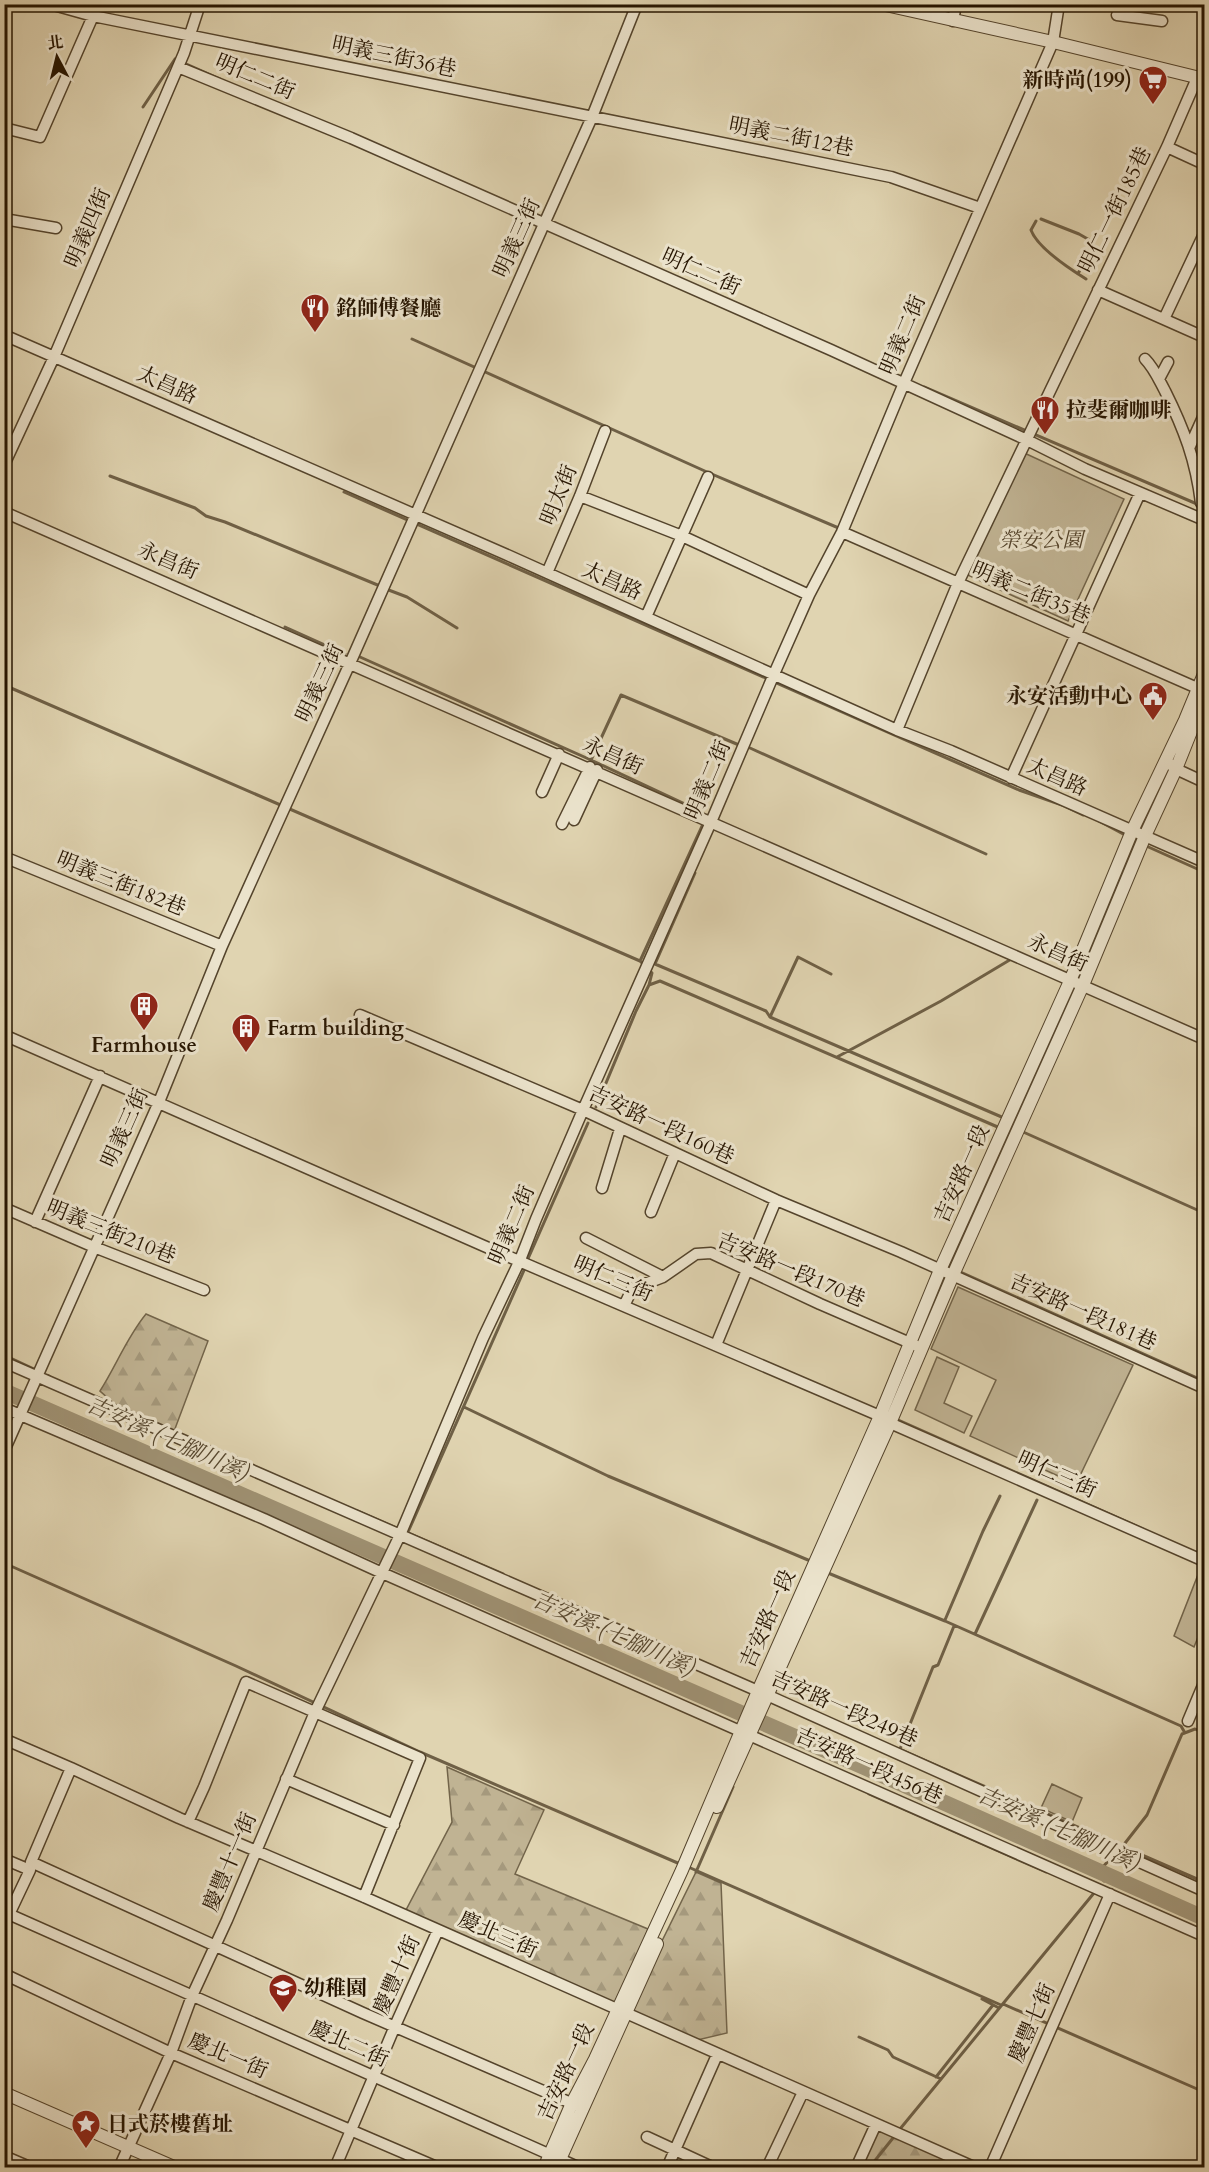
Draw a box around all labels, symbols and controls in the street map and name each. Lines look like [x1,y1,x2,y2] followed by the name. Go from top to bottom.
[27,27,87,87] north arrow
[329,30,459,84] street label: 明義三街36巷
[46,31,65,55] text: 北
[211,47,299,107] street label: 明仁二街
[1137,64,1169,106] supermarket icon: 新時尚(199)
[1022,66,1132,95] place label: 新時尚(199)
[726,111,856,163] street label: 明義二街12巷
[1072,142,1158,278] street label: 明仁一街185巷
[58,184,118,272] street label: 明義四街
[487,194,547,282] street label: 明義三街
[657,242,745,302] street label: 明仁二街
[873,291,933,379] street label: 明義二街
[299,292,331,334] restaurant icon: 銘師傅餐廳
[336,294,441,323] place label: 銘師傅餐廳
[132,359,202,411] street label: 太昌路
[1029,394,1061,436] restaurant icon: 拉斐爾咖啡
[1066,396,1172,425] place label: 拉斐爾咖啡
[534,460,584,530] street label: 明太街
[999,526,1086,555] park label: 榮安公園
[133,535,203,587] street label: 永昌街
[577,555,647,607] street label: 太昌路
[967,555,1095,631] street label: 明義二街35巷
[289,639,351,727] street label: 明義三街
[1137,680,1169,722] public building icon: 永安活動中心
[1006,682,1132,711] place label: 永安活動中心
[578,730,648,782] street label: 永昌街
[678,736,738,824] street label: 明義二街
[1022,751,1092,803] street label: 太昌路
[52,845,190,923] street label: 明義三街182巷
[1023,927,1093,979] street label: 永昌街
[128,990,160,1032] building icon: Farmhouse
[230,1012,262,1054] building icon: Farm building
[267,1014,404,1043] place label: Farm building
[91,1031,197,1060] place label: Farmhouse
[583,1078,739,1172] street label: 吉安路一段160巷
[95,1084,155,1172] street label: 明義三街
[927,1120,997,1228] street label: 吉安路一段
[482,1181,542,1269] street label: 明義二街
[42,1193,180,1271] street label: 明義三街210巷
[712,1226,870,1314] street label: 吉安路一段170巷
[569,1249,657,1309] street label: 明仁三街
[1005,1267,1161,1357] street label: 吉安路一段181巷
[82,1390,254,1488] water label: 吉安溪 (七腳川溪)
[1013,1445,1101,1505] street label: 明仁三街
[733,1565,803,1673] street label: 吉安路一段
[528,1585,700,1683] water label: 吉安溪 (七腳川溪)
[766,1664,922,1754] street label: 吉安路一段249巷
[791,1721,947,1811] street label: 吉安路一段456巷
[973,1780,1145,1878] water label: 吉安溪 (七腳川溪)
[196,1808,264,1916] street label: 慶豐十一街
[454,1905,542,1965] street label: 慶北三街
[367,1931,427,2019] street label: 慶豐十街
[267,1972,299,2014] school or university icon: 幼稚園
[304,1974,367,2003] place label: 幼稚園
[1002,1979,1062,2067] street label: 慶豐七街
[305,2014,393,2074] street label: 慶北二街
[531,2018,601,2126] street label: 吉安路一段
[184,2026,272,2086] street label: 慶北一街
[70,2108,102,2150] place icon: 日式菸樓舊址
[107,2110,233,2139] place label: 日式菸樓舊址

